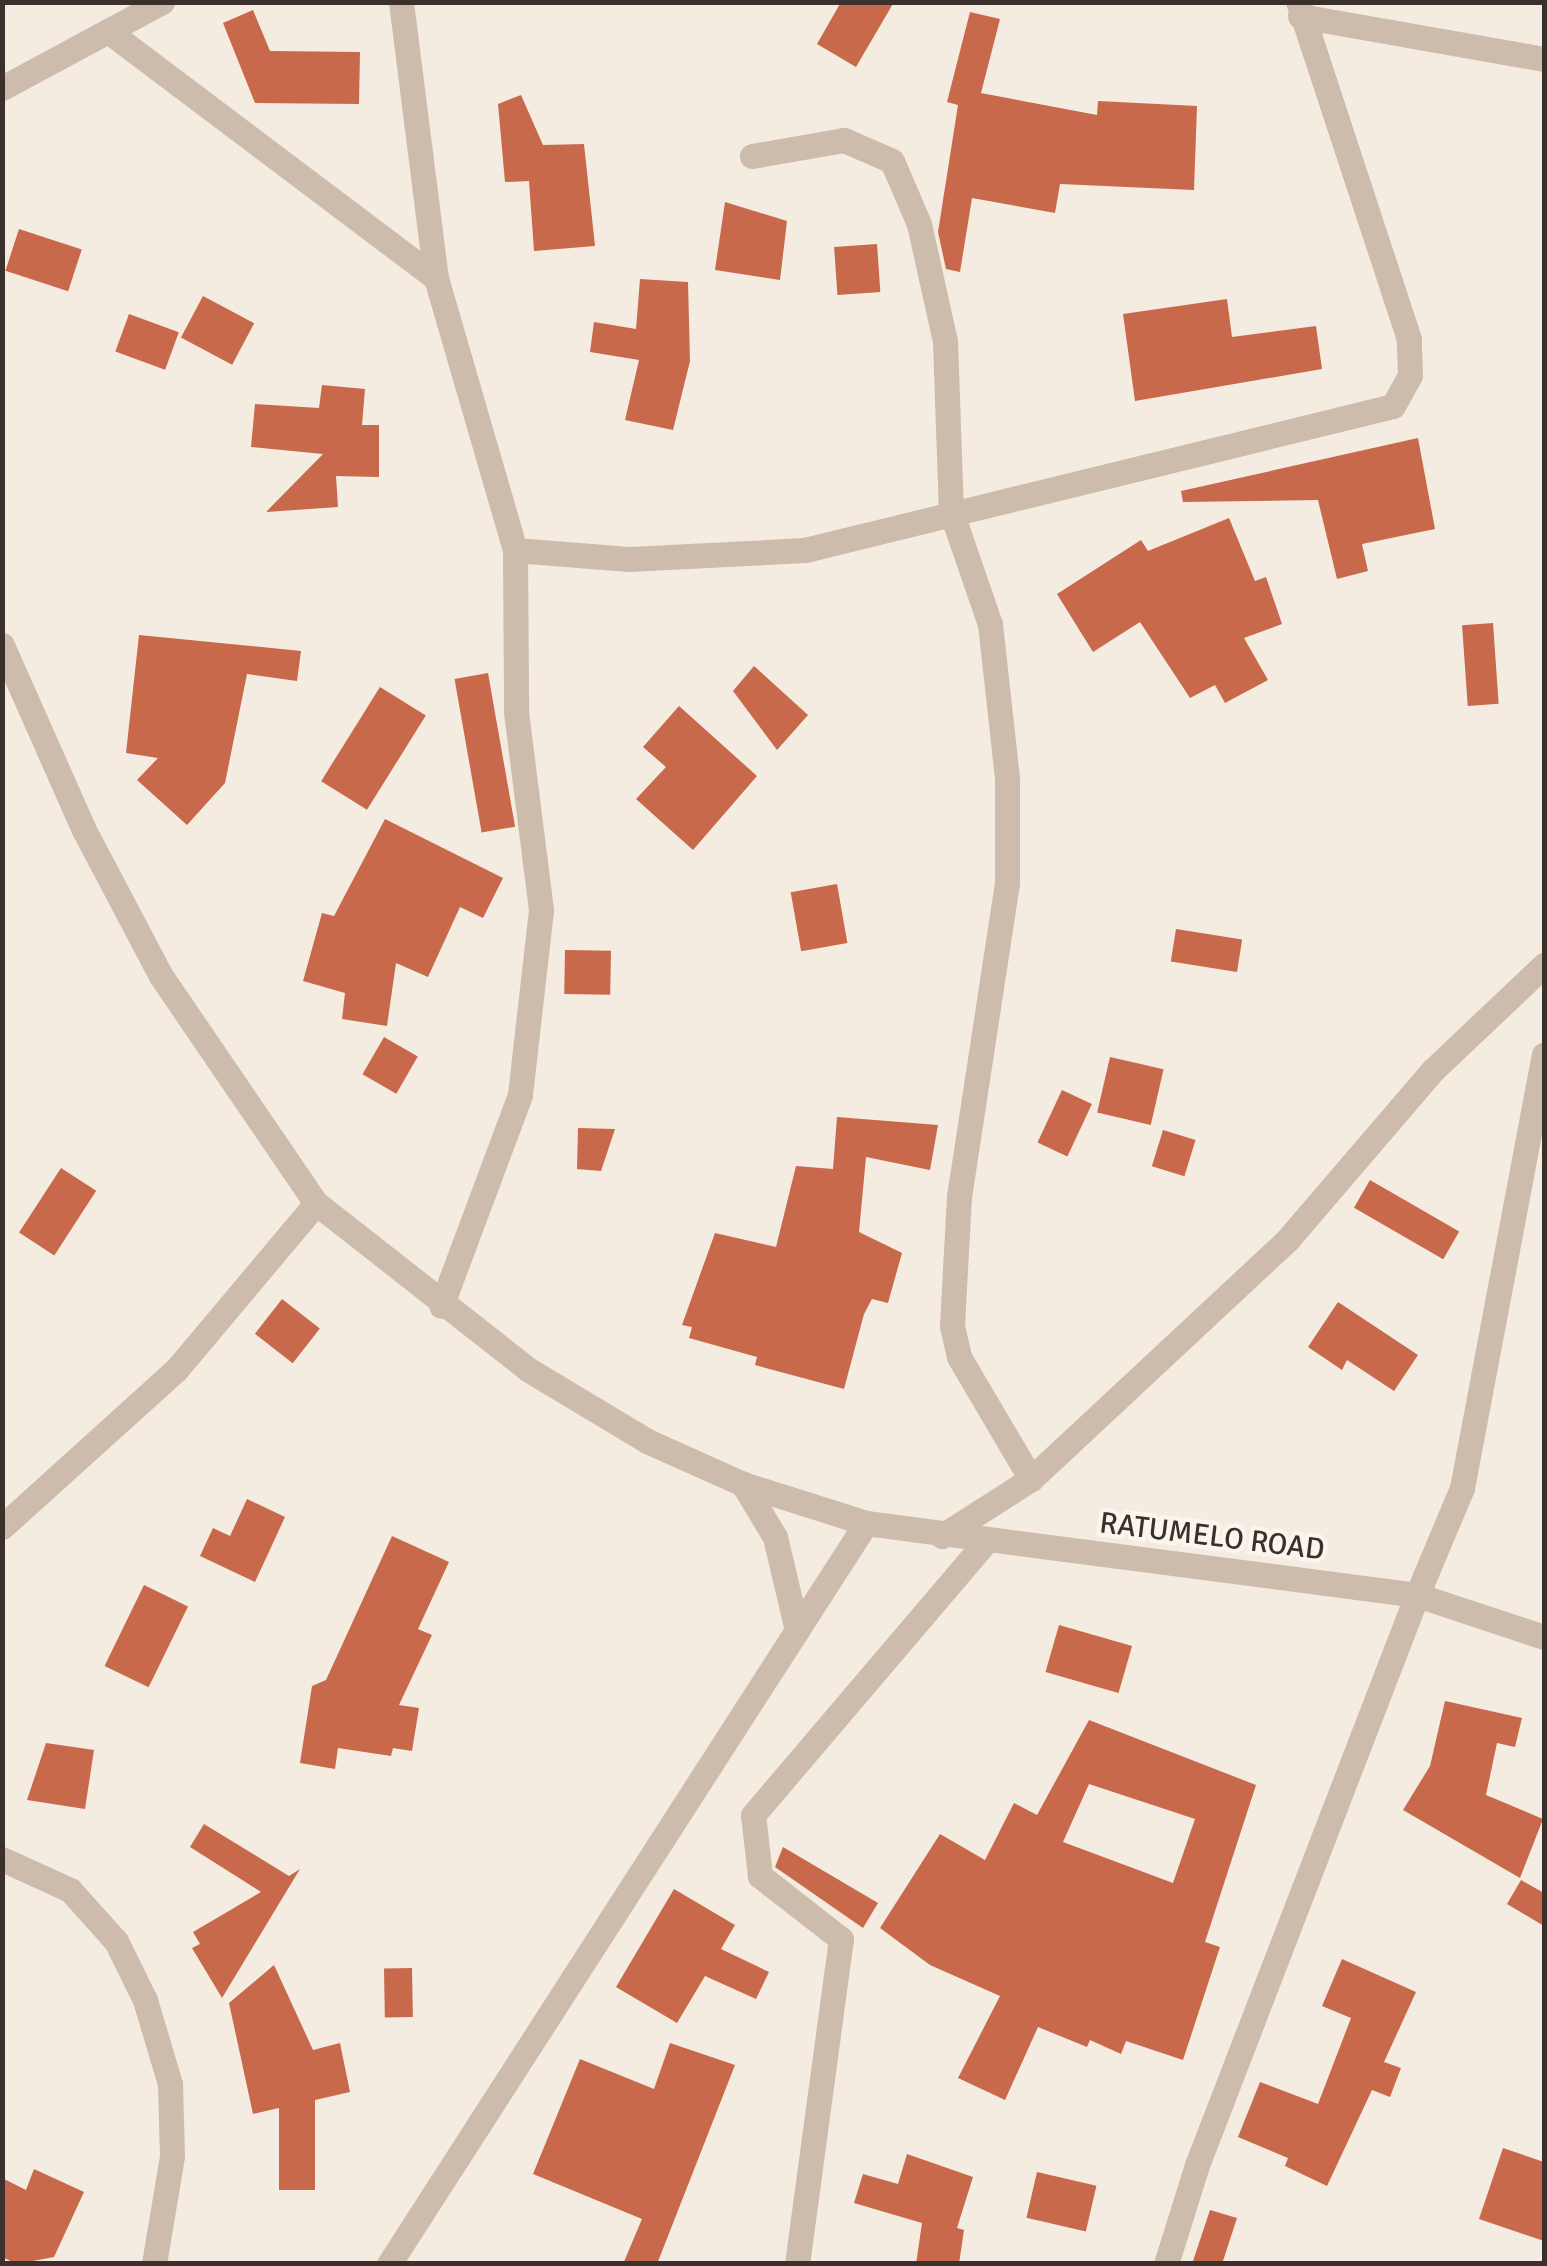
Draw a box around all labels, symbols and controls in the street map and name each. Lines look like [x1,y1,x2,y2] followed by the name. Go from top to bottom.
[1097,1505,1327,1569] street label: RATUMELO ROAD

